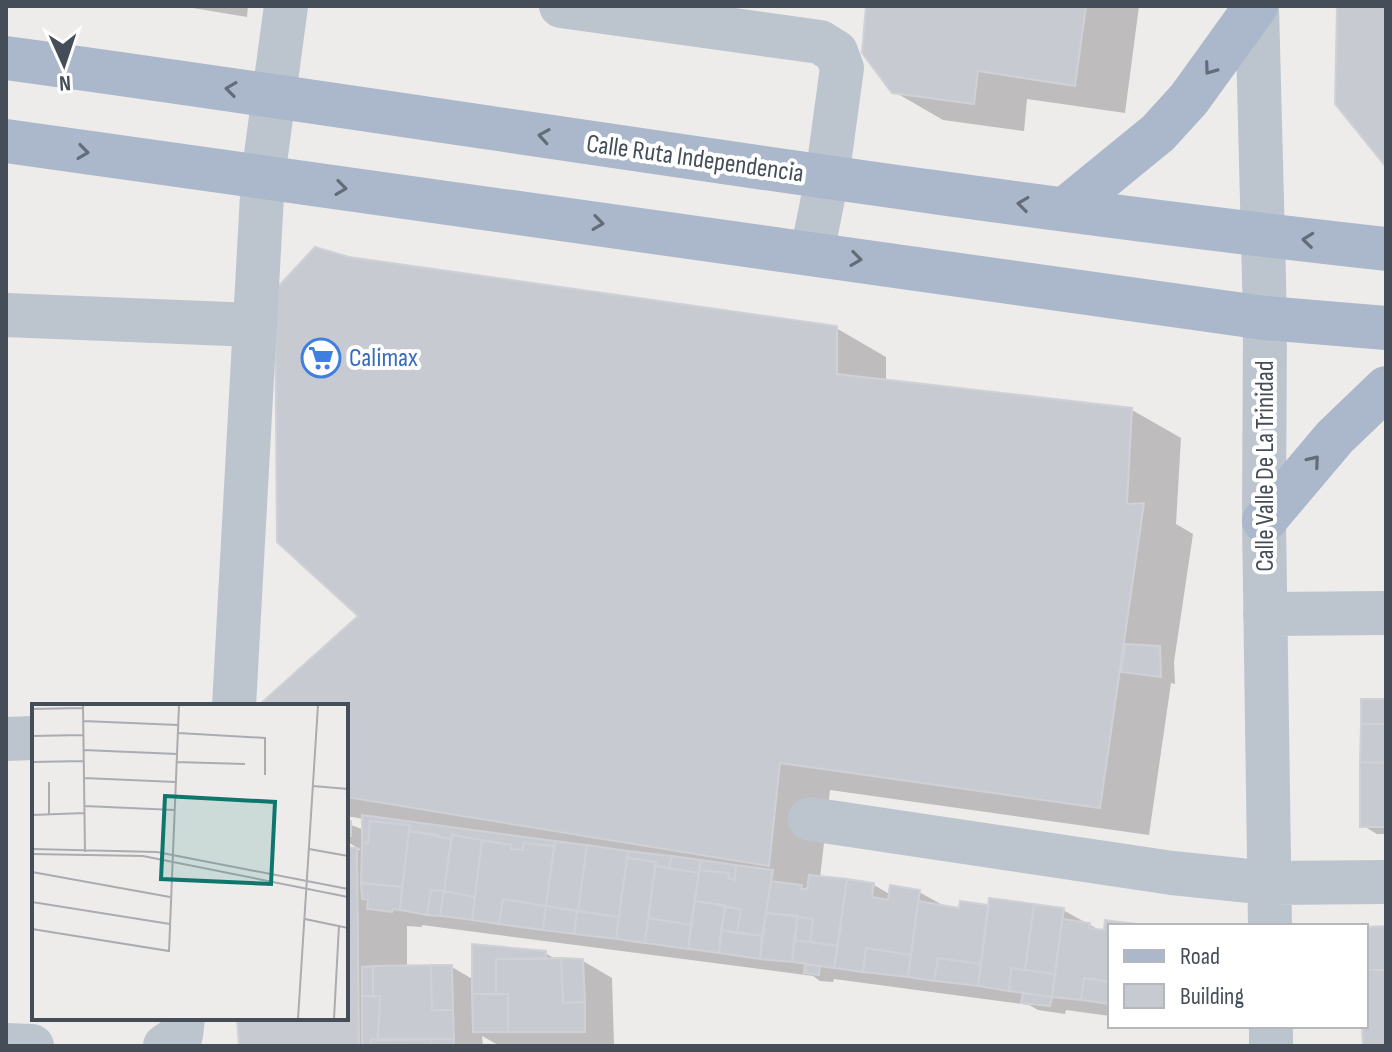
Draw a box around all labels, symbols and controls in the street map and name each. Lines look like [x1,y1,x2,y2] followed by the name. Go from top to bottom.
[24,24,104,104] north arrow
[1206,61,1220,75] one-way arrow
[58,69,72,96] text: N
[224,81,238,98] one-way arrow
[537,128,550,145] one-way arrow
[584,128,806,190] street label: Calle Ruta Independencia
[76,143,90,160] one-way arrow
[334,179,348,196] one-way arrow
[1016,196,1030,213] one-way arrow
[592,215,605,232] one-way arrow
[1302,232,1315,249] one-way arrow
[849,250,863,267] one-way arrow
[300,337,342,379] supermarket icon: Calimax
[349,343,418,374] place label: Calimax
[1250,360,1281,572] street label: Calle Valle De La Trinidad
[1305,456,1319,471] one-way arrow
[32,704,348,1020] inset map
[1108,924,1368,1028] legend
[1180,942,1220,971] text: Road
[1180,982,1244,1011] text: Building

